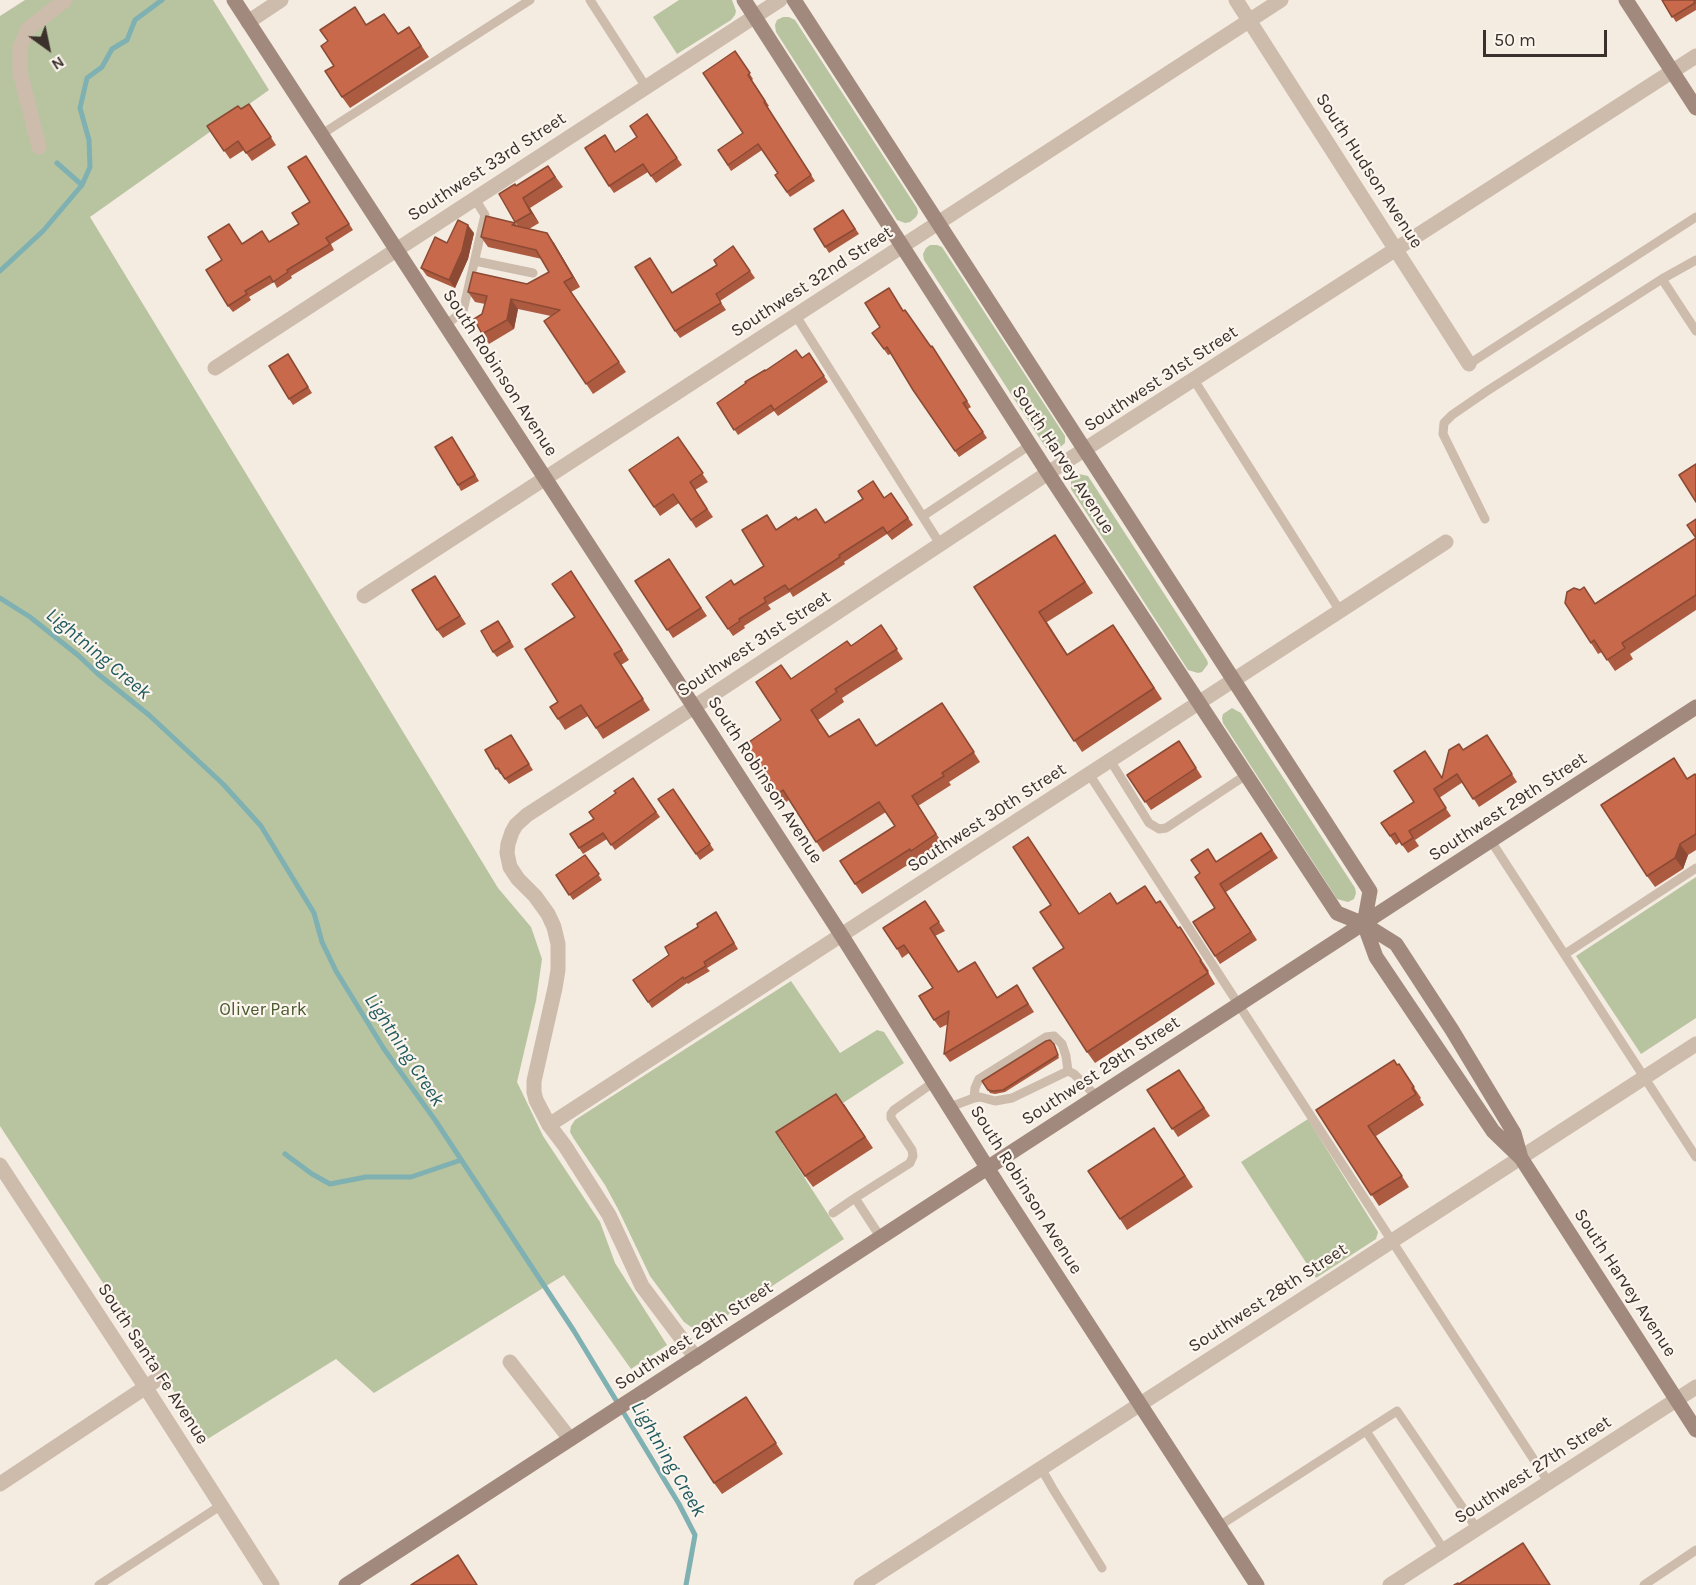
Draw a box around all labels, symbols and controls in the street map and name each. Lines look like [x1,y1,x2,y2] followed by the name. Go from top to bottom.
[18,18,78,78] north arrow
[1486,18,1610,56] scale bar
[1494,29,1536,51] text: 50 m
[48,52,68,75] text: N
[1311,89,1427,253] street label: South Hudson Avenue
[404,108,570,226] street label: Southwest 33rd Street
[727,222,897,342] street label: Southwest 32nd Street
[438,285,562,461] street label: South Robinson Avenue
[1080,321,1242,437] street label: Southwest 31st Street
[1007,382,1119,538] street label: South Harvey Avenue
[673,586,835,702] street label: Southwest 31st Street
[41,603,155,705] water label: Lightning Creek
[703,692,827,868] street label: South Robinson Avenue
[1425,748,1591,866] street label: Southwest 29th Street
[904,759,1070,877] street label: Southwest 30th Street
[359,989,449,1111] water label: Lightning Creek
[219,999,307,1021] park label: Oliver Park
[1018,1012,1184,1130] street label: Southwest 29th Street
[965,1102,1087,1278] street label: South Robinson Avenue
[1569,1205,1681,1361] street label: South Harvey Avenue
[1185,1239,1351,1357] street label: Southwest 28th Street
[611,1277,777,1395] street label: Southwest 29th Street
[93,1279,213,1449] street label: South Santa Fe Avenue
[625,1397,711,1521] water label: Lightning Creek
[1451,1411,1615,1529] street label: Southwest 27th Street

